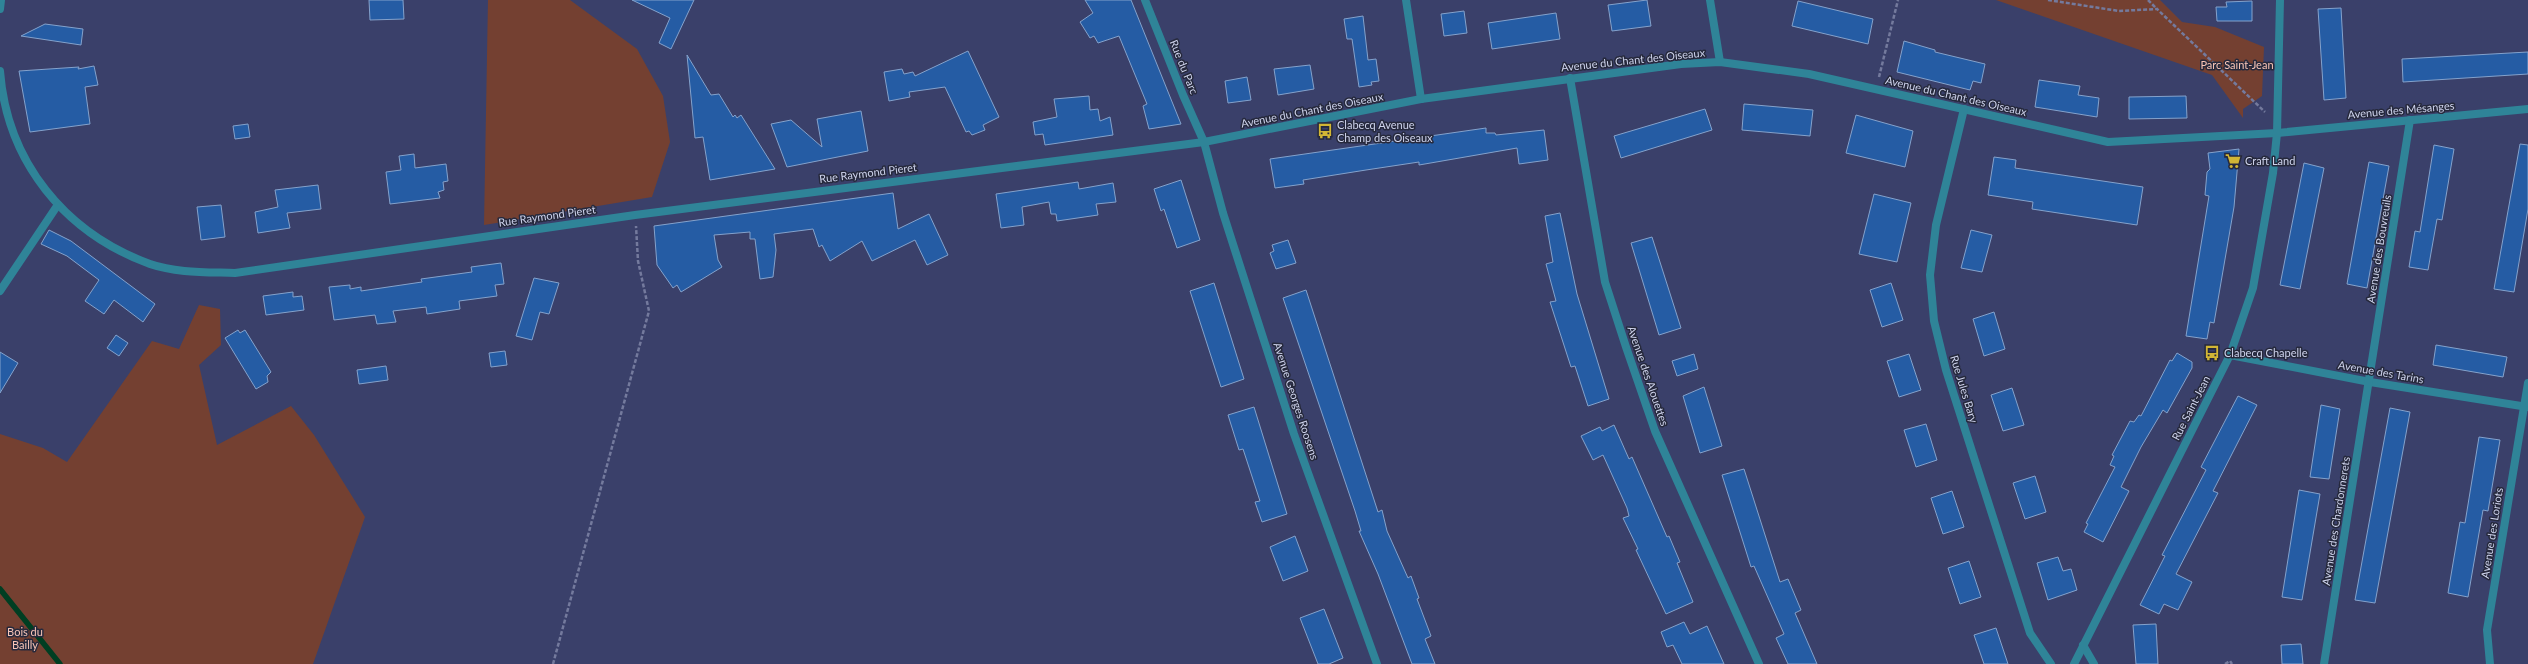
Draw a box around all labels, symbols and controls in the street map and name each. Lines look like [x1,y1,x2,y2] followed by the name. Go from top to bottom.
[1168,38,1201,96] street label: Rue du Parc
[1560,45,1706,74] street label: Avenue du Chant des Oiseaux
[2200,58,2274,71] park label: Parc Saint-Jean
[1884,73,2029,118] street label: Avenue du Chant des Oiseaux
[1240,89,1385,130] street label: Avenue du Chant des Oiseaux
[2347,98,2455,121] street label: Avenue des Mésanges
[1337,118,1433,144] place label: Clabecq Avenue Champ des Oiseaux
[1316,122,1334,140] bus stop icon: Clabecq Avenue Champ des Oiseaux
[2224,152,2242,170] supermarket icon: Craft Land
[2245,154,2295,167] place label: Craft Land
[818,160,917,185] street label: Rue Raymond Pieret
[2364,194,2394,304] street label: Avenue des Bouvreuils
[497,202,596,229] street label: Rue Raymond Pieret
[1625,324,1672,428] street label: Avenue des Alouettes
[1271,341,1322,461] street label: Avenue Georges Roosens
[2203,344,2221,362] bus stop icon: Clabecq Chapelle
[2224,346,2308,359] place label: Clabecq Chapelle
[1948,354,1981,424] street label: Rue Jules Bary
[2337,358,2425,385] street label: Avenue des Tarins
[2169,373,2212,442] street label: Rue Saint-Jean
[2319,455,2352,586] street label: Avenue des Chardonnerets
[2478,486,2505,579] street label: Avenue des Loriots
[7,625,43,651] park label: Bois du Bailly

